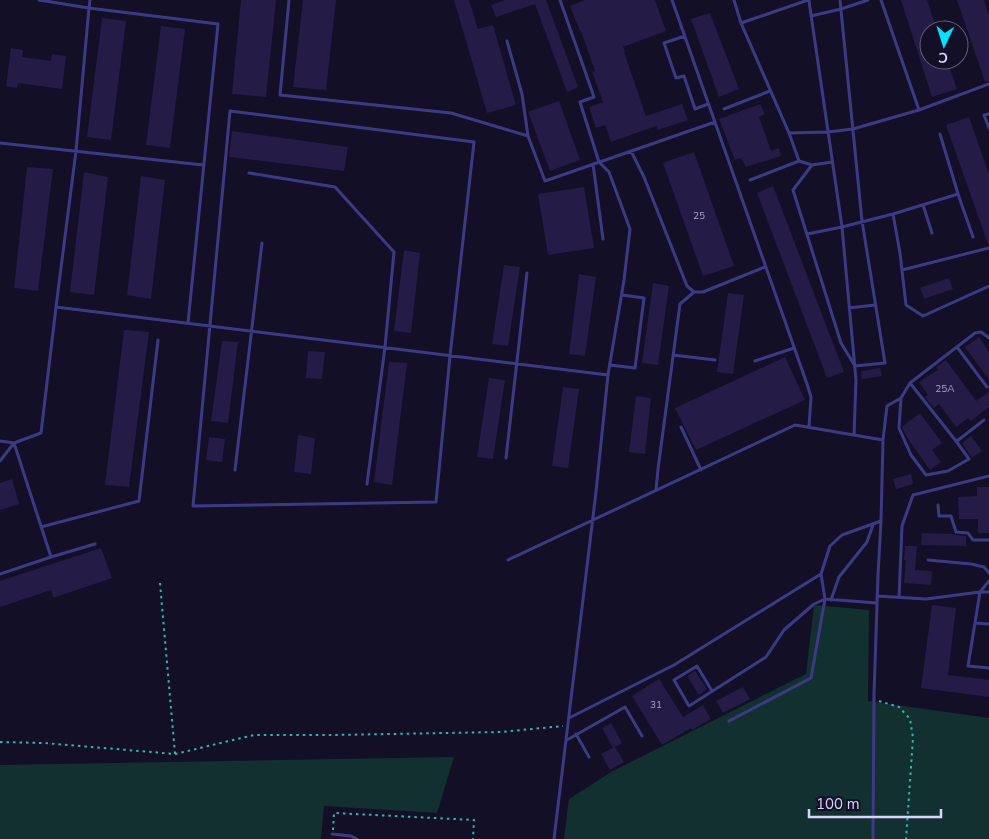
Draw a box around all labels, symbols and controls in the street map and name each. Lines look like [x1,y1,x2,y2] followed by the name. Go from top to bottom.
[919,20,969,70] north arrow
[937,48,949,67] text: С
[693,209,705,223] house number: 25
[935,382,955,396] house number: 25А
[650,698,662,712] house number: 31
[809,786,942,818] scale bar
[816,794,860,814] text: 100 m

